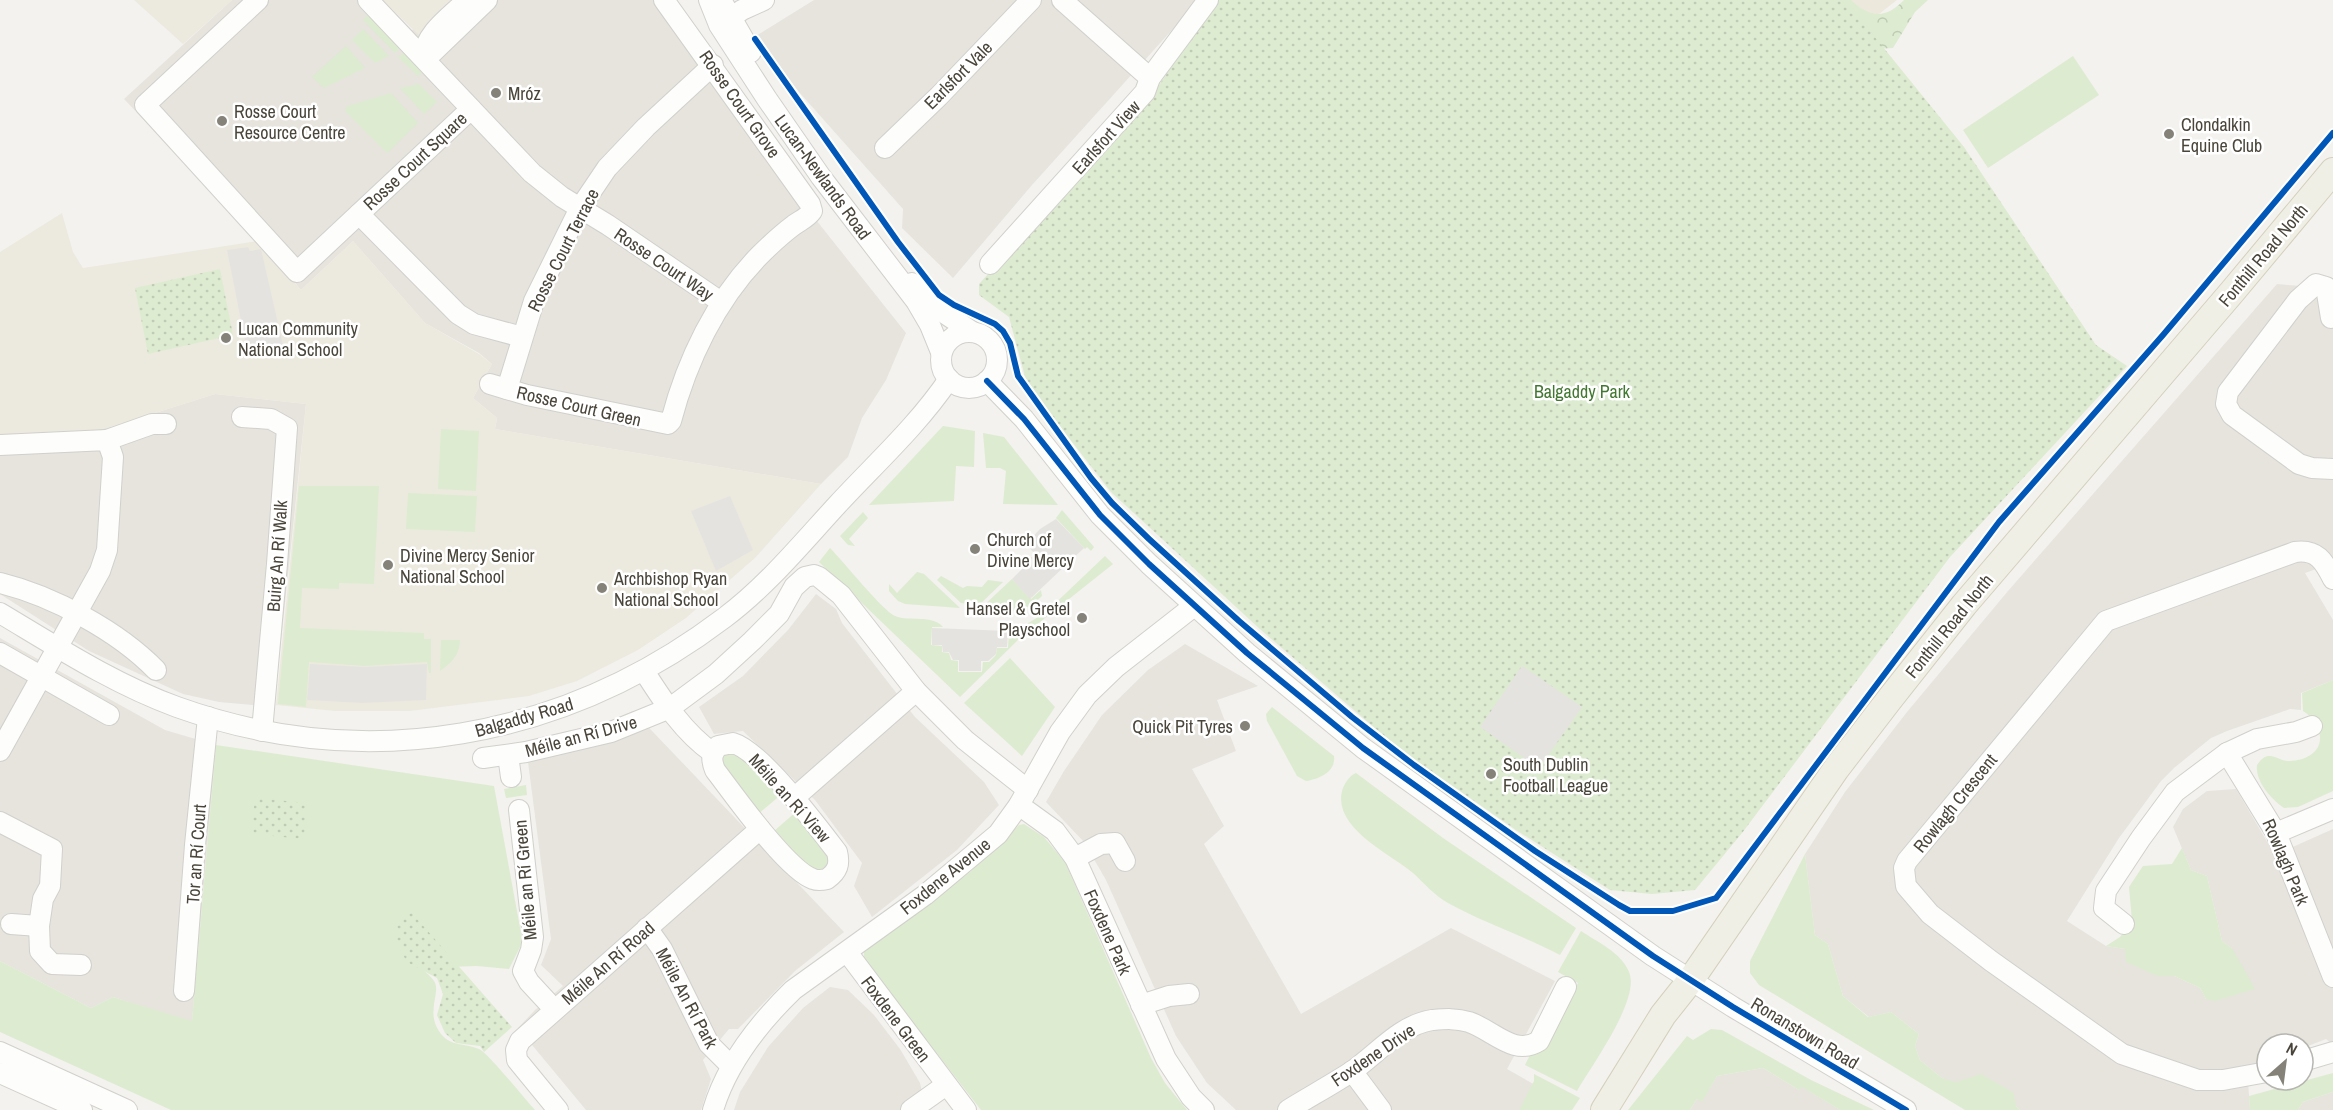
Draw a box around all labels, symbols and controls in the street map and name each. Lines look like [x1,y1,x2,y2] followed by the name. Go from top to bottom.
[918,35,998,115] street label: Earlsfort Vale
[694,45,786,163] street label: Rosse Court Grove
[508,81,541,106] place label: Mróz
[489,86,503,100] marker: Mróz
[1066,94,1146,179] street label: Earlsfort View
[234,99,346,145] place label: Rosse Court Resource Centre
[358,106,472,216] street label: Rosse Court Square
[769,109,877,245] street label: Lucan-Newlands Road
[2181,112,2262,158] place label: Clondalkin Equine Club
[215,114,229,128] marker: Rosse Court Resource Centre
[2162,127,2176,141] marker: Clondalkin Equine Club
[521,184,605,316] street label: Rosse Court Terrace
[2213,198,2313,312] street label: Fonthill Road North
[609,221,719,307] street label: Rosse Court Way
[238,316,358,362] place label: Lucan Community National School
[219,331,233,345] marker: Lucan Community National School
[1534,379,1631,404] park label: Balgaddy Park
[514,380,644,432] street label: Rosse Court Green
[261,499,293,613] street label: Buirg An Rí Walk
[987,527,1075,573] place label: Church of Divine Mercy
[968,542,982,556] marker: Church of Divine Mercy
[400,543,535,589] place label: Divine Mercy Senior National School
[381,558,395,572] marker: Divine Mercy Senior National School
[613,566,727,612] place label: Archbishop Ryan National School
[1899,569,1999,683] street label: Fonthill Road North
[595,581,609,595] marker: Archbishop Ryan National School
[966,596,1070,642] place label: Hansel & Gretel Playschool
[1075,611,1089,625] marker: Hansel & Gretel Playschool
[472,691,576,743] street label: Balgaddy Road
[522,709,640,763] street label: Méile an Rí Drive
[1132,714,1233,739] place label: Quick Pit Tyres
[1238,719,1252,733] marker: Quick Pit Tyres
[743,748,837,848] street label: Méile an Rí View
[1907,748,2003,858] street label: Rowlagh Crescent
[1503,752,1608,798] place label: South Dublin Football League
[1484,767,1498,781] marker: South Dublin Football League
[180,803,212,905] street label: Tor an Rí Court
[2257,815,2316,910] street label: Rowlagh Park
[507,819,543,941] street label: Méile an Rí Green
[894,832,996,920] street label: Foxdene Avenue
[1078,885,1138,979] street label: Foxdene Park
[556,916,660,1010] street label: Méile An Rí Road
[650,943,724,1053] street label: Méile An Rí Park
[855,971,937,1067] street label: Foxdene Green
[1747,991,1863,1075] street label: Ronanstown Road
[1326,1018,1420,1092] street label: Foxdene Drive
[2255,1032,2315,1092] north arrow
[2283,1037,2301,1061] text: N

